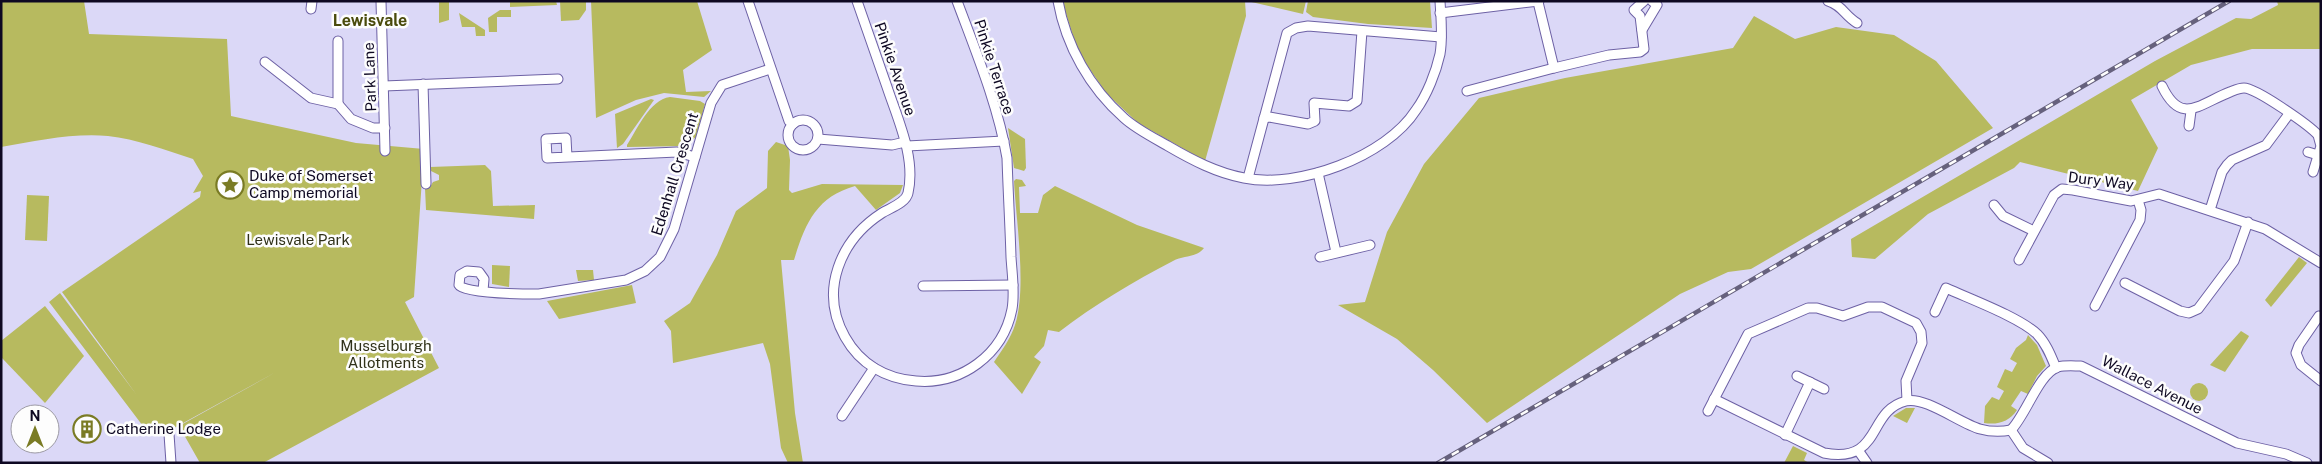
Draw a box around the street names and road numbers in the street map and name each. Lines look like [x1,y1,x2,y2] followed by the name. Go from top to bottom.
[971,17,1018,117] street label: Pinkie Terrace
[872,20,919,118] street label: Pinkie Avenue
[360,42,379,112] street label: Park Lane
[648,110,701,237] street label: Edenhall Crescent
[2067,168,2135,193] street label: Dury Way
[2099,352,2205,417] street label: Wallace Avenue

